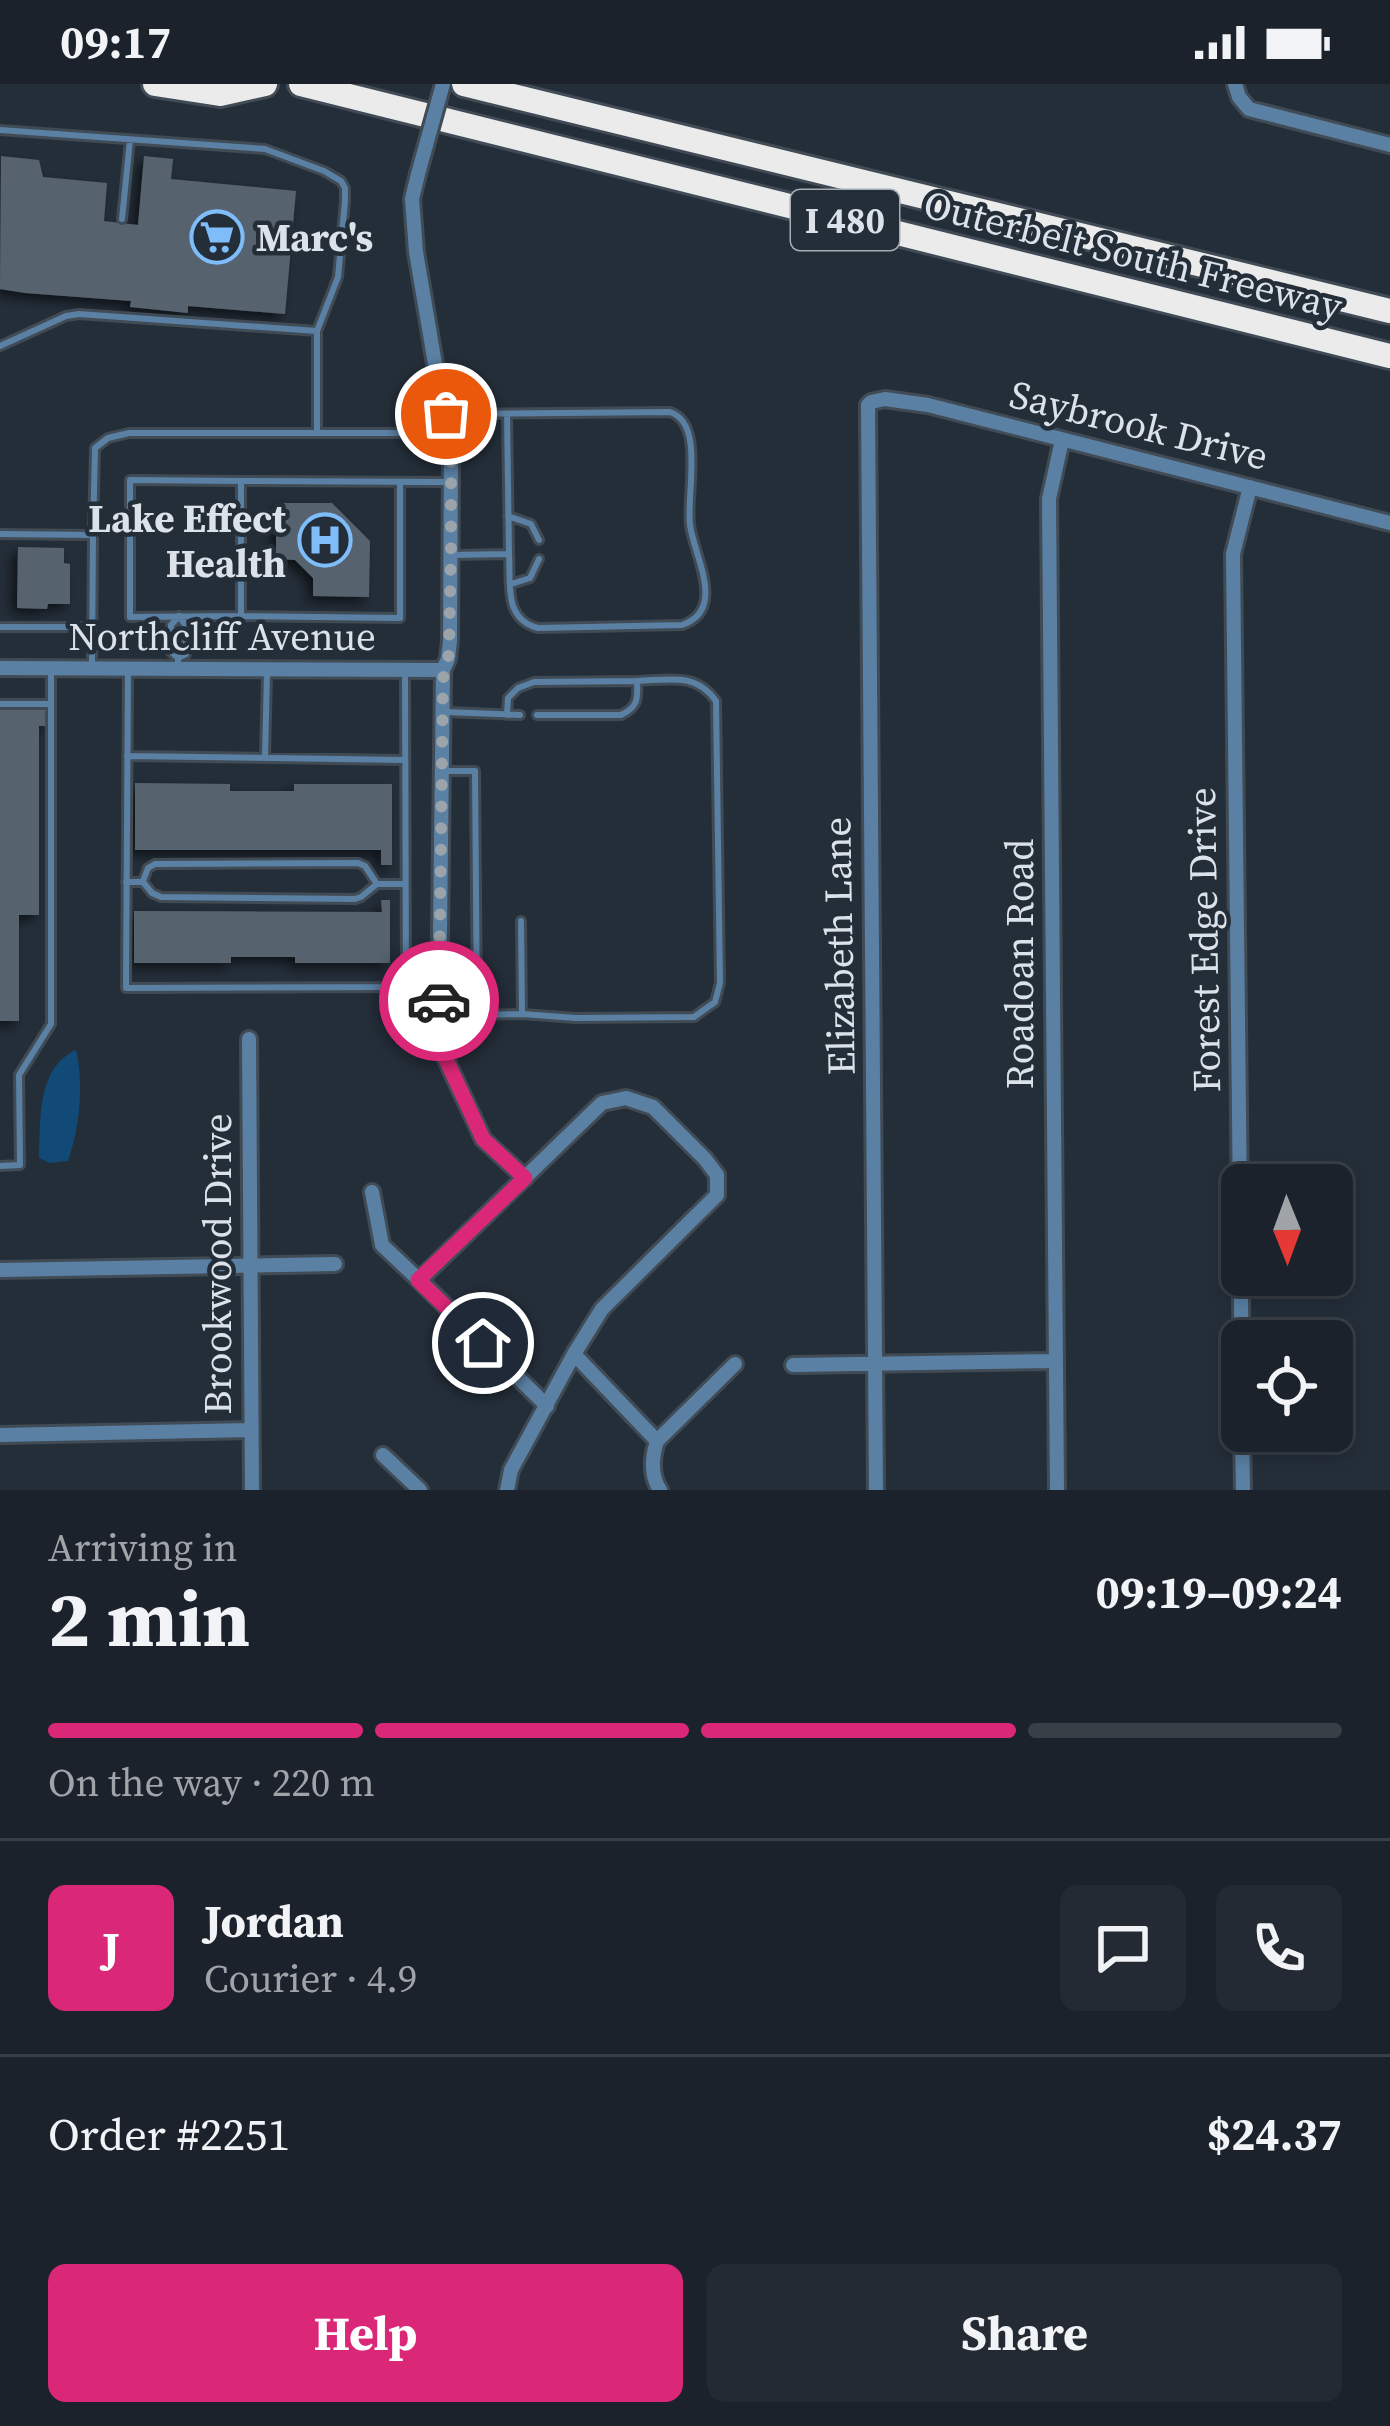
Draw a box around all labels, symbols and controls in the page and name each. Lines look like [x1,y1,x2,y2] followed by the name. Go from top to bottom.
[60,11,171,73] text: 09:17
[918,177,1348,333] street label: Outerbelt South Freeway
[791,190,899,250] road number: I 480
[189,209,245,265] supermarket icon: Marc's
[256,211,373,264] place label: Marc's
[395,363,497,465] pin
[1004,367,1274,483] street label: Saybrook Drive
[413,381,479,447] icon: bag
[88,492,287,590] place label: Lake Effect Health
[297,512,353,568] hospital icon: Lake Effect Health
[68,610,376,663] street label: Northcliff Avenue
[1175,787,1233,1093] street label: Forest Edge Drive
[810,816,868,1076] street label: Elizabeth Lane
[993,839,1046,1089] street label: Roadoan Road
[379,941,499,1061] courier
[406,968,472,1034] icon: car
[191,1113,244,1415] street label: Brookwood Drive
[1221,1164,1353,1296] north arrow
[1221,1164,1353,1452] map controls
[432,1292,534,1394] pin
[450,1310,516,1376] icon: home
[1221,1320,1353,1452] button: locate
[48,1521,237,1574] text: Arriving in
[1096,1561,1342,1623] text: 09:19–09:24
[48,1565,250,1672] text: 2 min
[48,1756,375,1809] text: On the way · 220 m
[1060,1885,1186,2011] button: chat
[1216,1885,1342,2011] button: phone
[204,1890,344,1952] text: Jordan
[102,1917,120,1979] text: J
[204,1952,417,2005] text: Courier · 4.9
[48,2103,290,2165] text: Order #2251
[1207,2103,1342,2165] text: $24.37
[48,2264,683,2402] button: Help
[707,2264,1342,2402] button: Share

